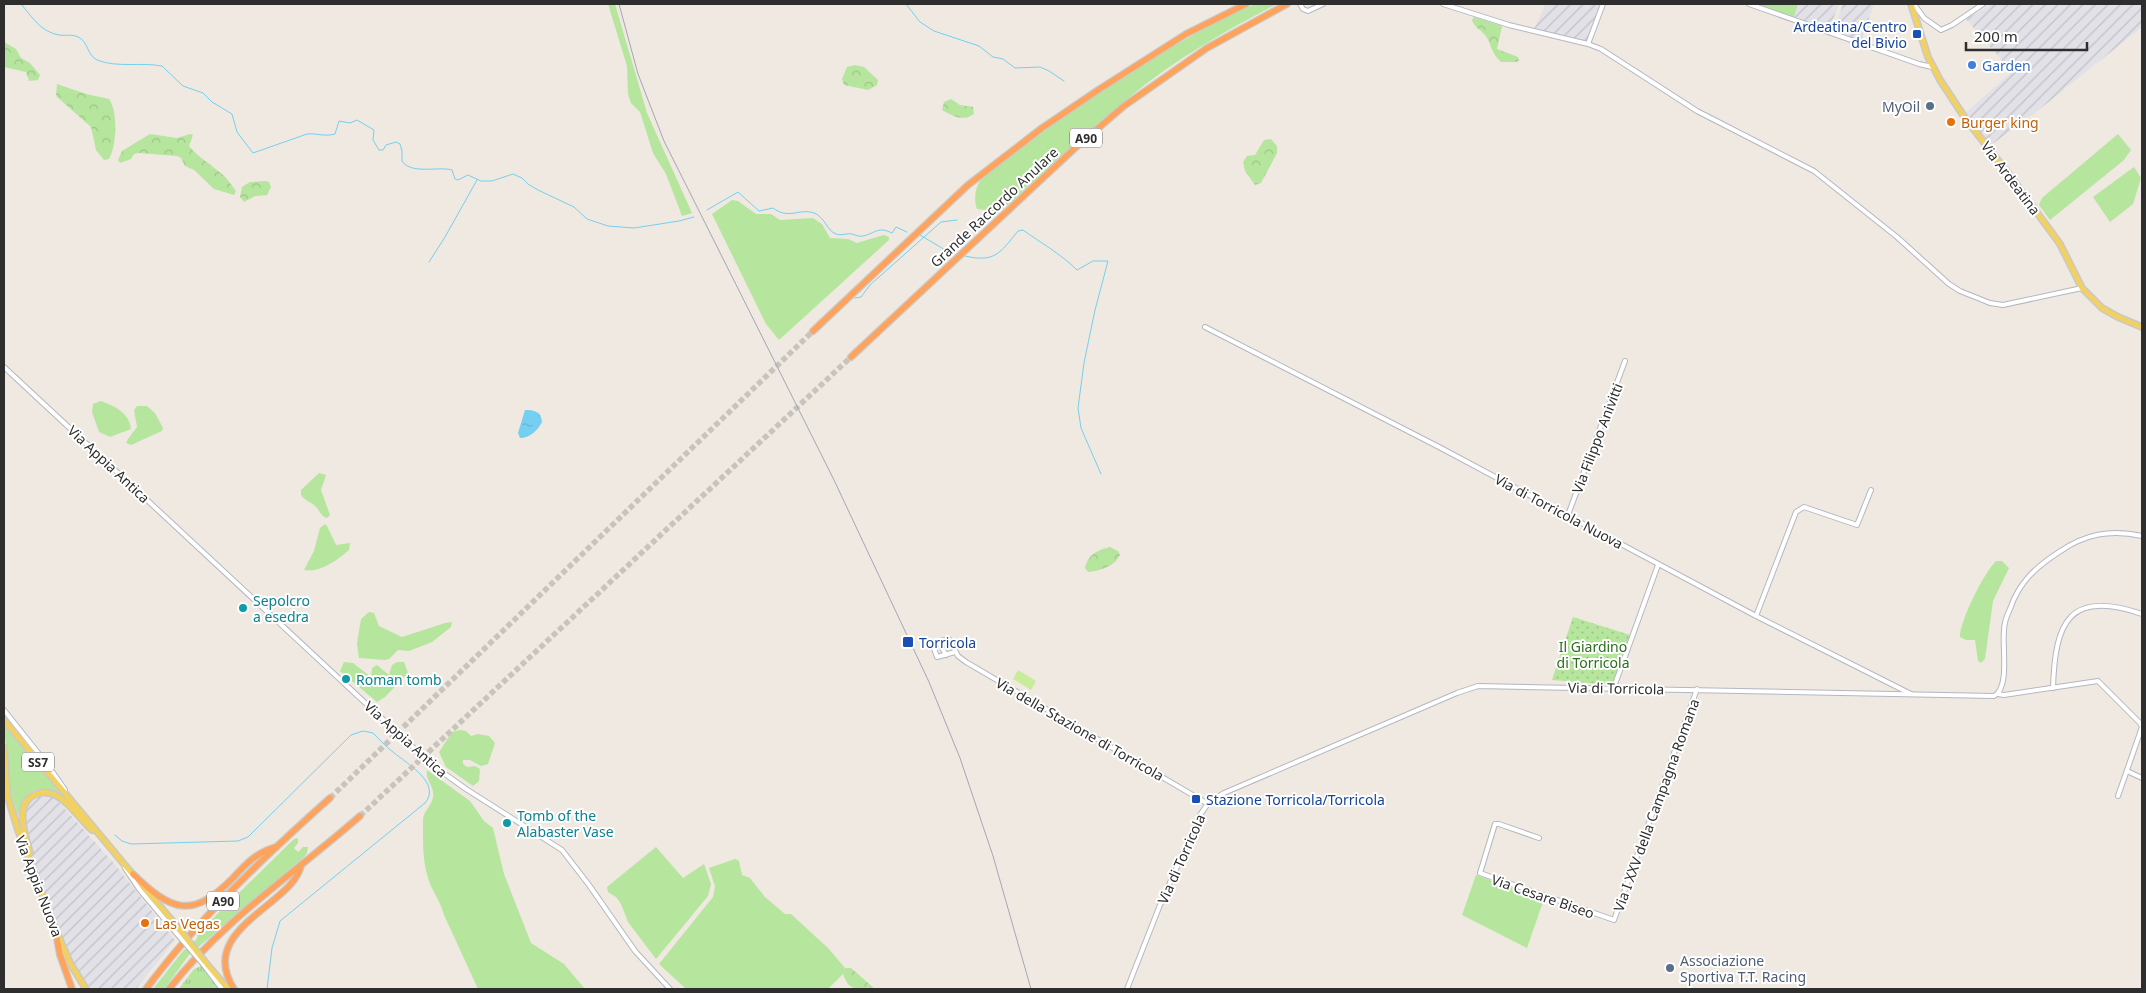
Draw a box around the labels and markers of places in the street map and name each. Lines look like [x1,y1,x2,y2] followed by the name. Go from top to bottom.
[1793,17,1907,52] place label: Ardeatina/Centro del Bivio
[1911,28,1923,40] marker: Ardeatina/Centro del Bivio
[1982,56,2031,75] place label: Garden
[1966,59,1978,71] marker: Garden
[1882,97,1920,116] place label: MyOil
[1924,100,1936,112] marker: MyOil
[1961,113,2039,132] place label: Burger king
[1945,116,1957,128] marker: Burger king
[253,591,310,626] place label: Sepolcro a esedra
[237,602,249,614] marker: Sepolcro a esedra
[919,633,976,652] place label: Torricola
[901,635,915,649] marker: Torricola
[356,670,442,689] place label: Roman tomb
[340,673,352,685] marker: Roman tomb
[1206,790,1385,809] place label: Stazione Torricola/Torricola
[1190,793,1202,805] marker: Stazione Torricola/Torricola
[517,806,614,841] place label: Tomb of the Alabaster Vase
[501,817,513,829] marker: Tomb of the Alabaster Vase
[155,914,220,933] place label: Las Vegas
[139,917,151,929] marker: Las Vegas
[1680,951,1806,986] place label: Associazione Sportiva T.T. Racing
[1664,962,1676,974] marker: Associazione Sportiva T.T. Racing

